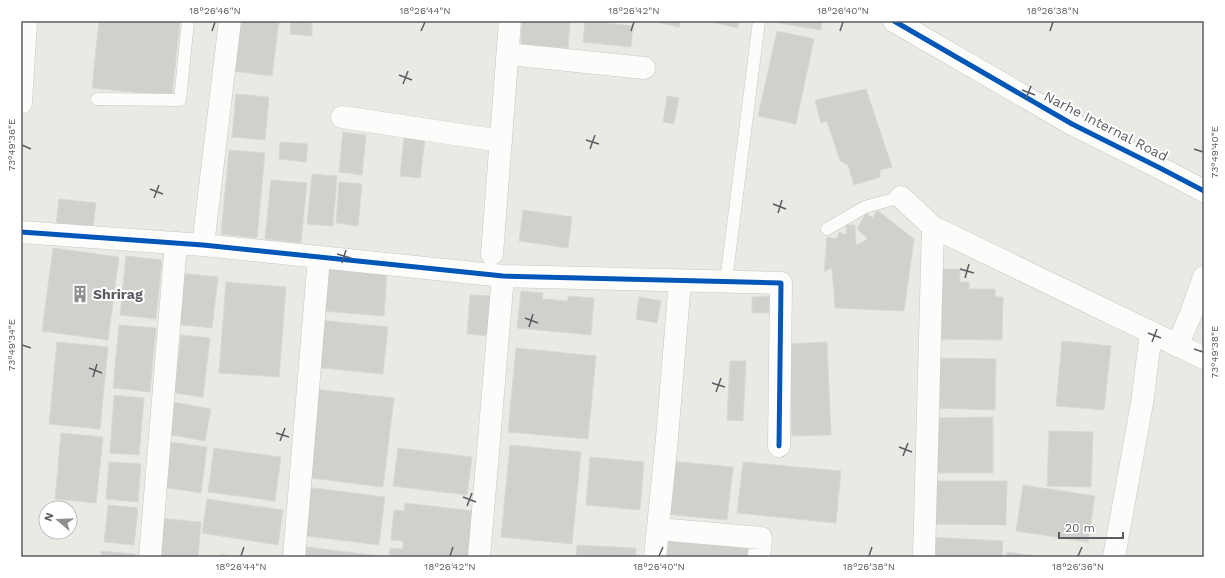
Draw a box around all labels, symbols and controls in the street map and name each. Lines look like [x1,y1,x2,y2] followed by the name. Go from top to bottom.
[189,5,241,16] text: 18°26'46"N
[399,5,451,16] text: 18°26'44"N
[608,5,660,16] text: 18°26'42"N
[817,5,869,16] text: 18°26'40"N
[1027,5,1079,16] text: 18°26'38"N
[1041,88,1171,164] street label: Narhe Internal Road
[6,119,17,171] text: 73°49'36"E
[1209,126,1220,178] text: 73°49'40"E
[70,284,90,304] building icon: Shrirag
[93,286,143,302] place label: Shrirag
[6,319,17,371] text: 73°49'34"E
[1209,326,1220,378] text: 73°49'38"E
[38,500,78,540] north arrow
[42,511,56,523] text: N
[1059,514,1123,540] scale bar
[1065,521,1095,535] text: 20 m
[215,561,267,572] text: 18°26'44"N
[424,561,476,572] text: 18°26'42"N
[633,561,685,572] text: 18°26'40"N
[843,561,895,572] text: 18°26'38"N
[1052,561,1104,572] text: 18°26'36"N

